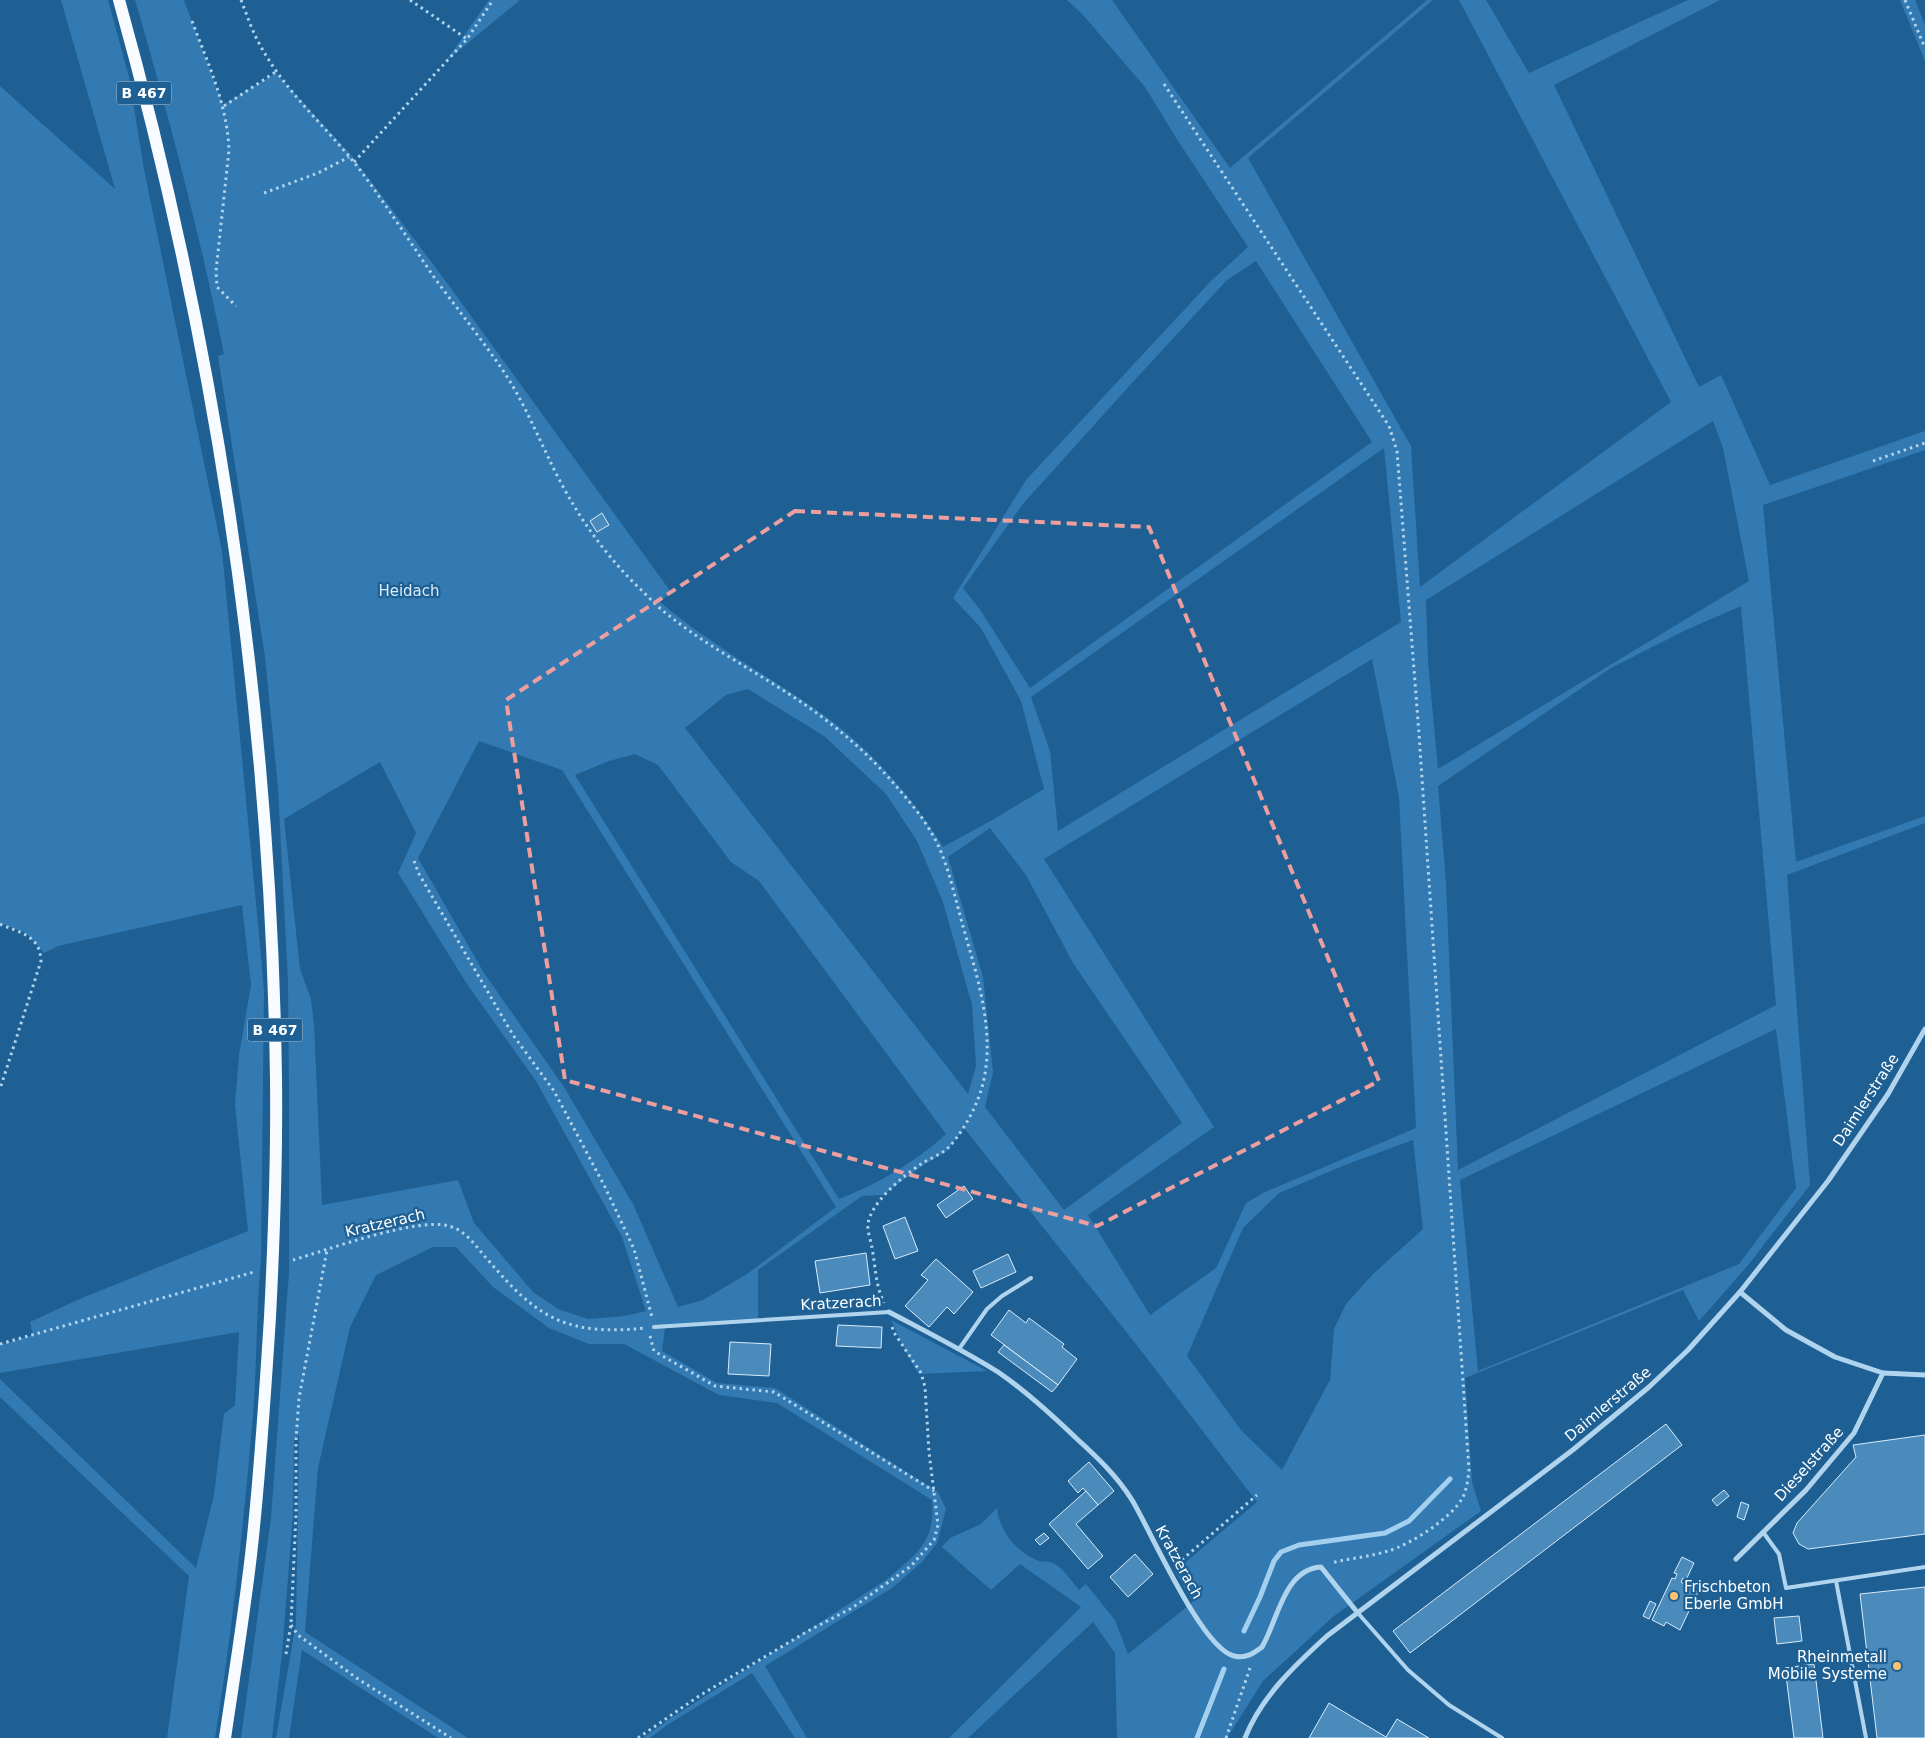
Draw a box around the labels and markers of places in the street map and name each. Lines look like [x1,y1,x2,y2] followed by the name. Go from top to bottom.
[1684,1578,1784,1613] place label: Frischbeton Eberle GmbH
[1668,1590,1680,1602] marker: Frischbeton Eberle GmbH
[1768,1648,1887,1683] place label: Rheinmetall Mobile Systeme
[1891,1660,1903,1672] marker: Rheinmetall Mobile Systeme

